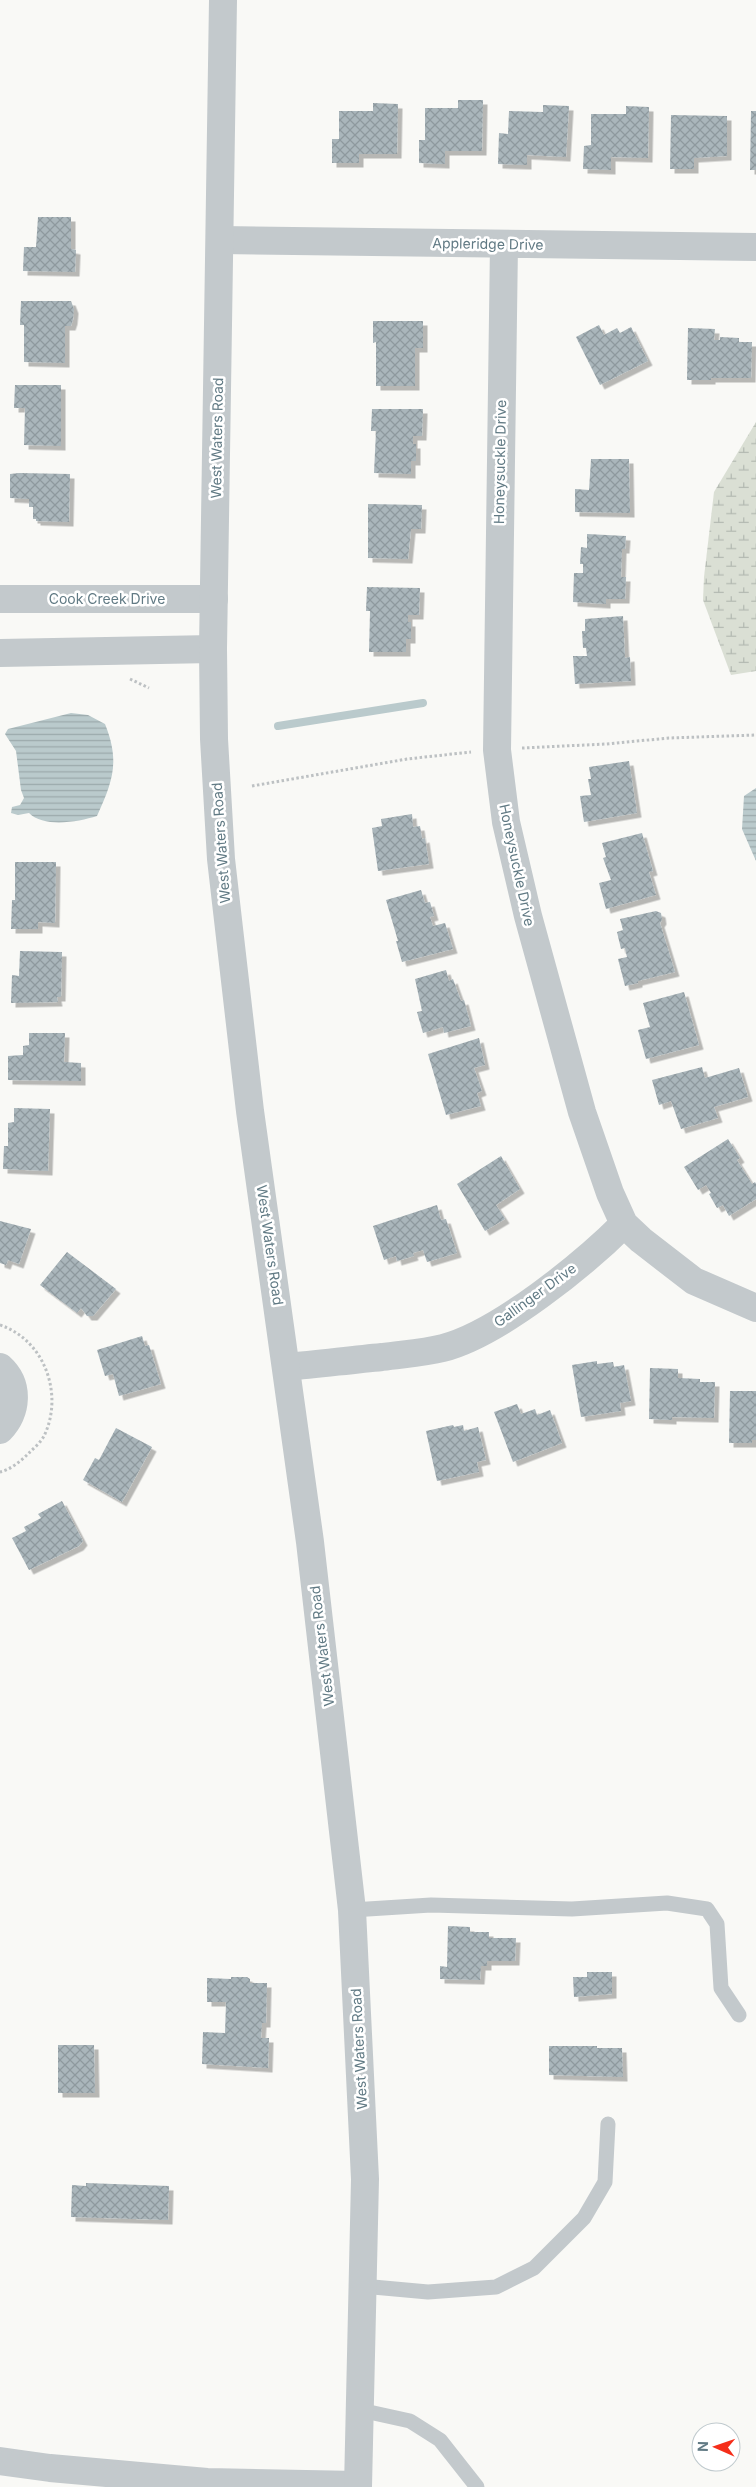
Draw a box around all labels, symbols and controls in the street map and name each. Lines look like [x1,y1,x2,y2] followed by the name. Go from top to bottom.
[432,234,544,253] street label: Appleridge Drive
[207,377,226,499] street label: West Waters Road
[490,400,509,524] street label: Honeysuckle Drive
[49,590,165,607] street label: Cook Creek Drive
[208,782,233,904] street label: West Waters Road
[496,802,539,928] street label: Honeysuckle Drive
[254,1184,287,1306] street label: West Waters Road
[490,1259,579,1330] street label: Gallinger Drive
[306,1585,337,1707] street label: West Waters Road
[347,1988,370,2110] street label: West Waters Road
[691,2422,741,2472] north arrow
[694,2441,711,2452] text: N

